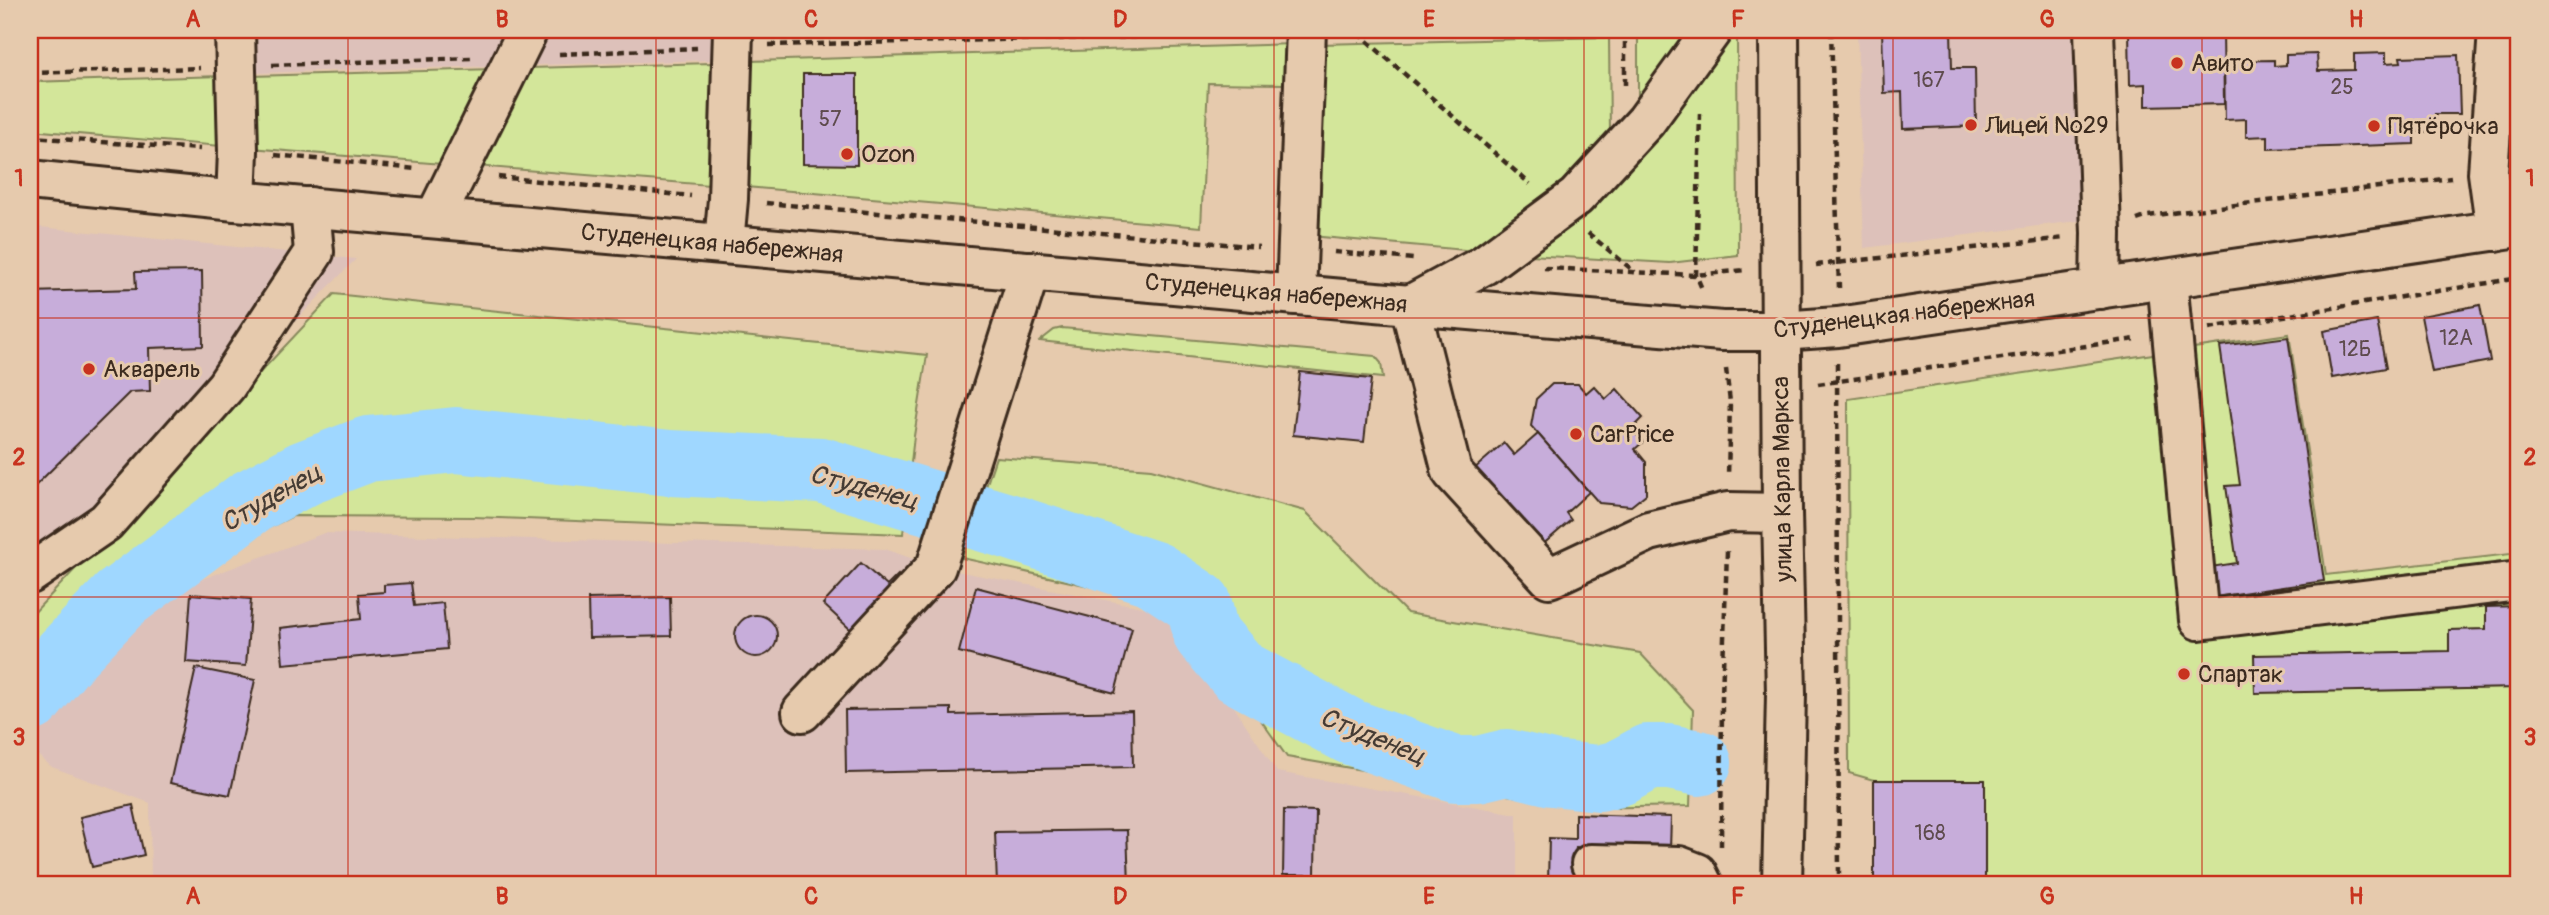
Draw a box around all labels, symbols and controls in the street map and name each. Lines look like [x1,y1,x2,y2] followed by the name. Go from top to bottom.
[186,5,201,34] text: A
[495,5,509,34] text: B
[804,5,818,34] text: C
[1113,5,1127,34] text: D
[1423,5,1435,34] text: E
[1731,5,1745,34] text: F
[2039,5,2055,34] text: G
[2349,5,2363,34] text: H
[2191,49,2254,78] place label: Авито
[2169,55,2185,71] marker: Авито
[1913,67,1945,94] house number: 167
[2330,74,2354,101] house number: 25
[819,106,841,133] house number: 57
[1984,111,2109,140] place label: Лицей №29
[2388,112,2499,141] place label: Пятёрочка
[1963,117,1979,133] marker: Лицей №29
[2366,118,2382,134] marker: Пятёрочка
[861,140,915,169] place label: Ozon
[839,146,855,162] marker: Ozon
[15,164,24,193] text: 1
[2526,164,2535,193] text: 1
[580,218,844,269] street label: Студенецкая набережная
[1144,268,1408,319] street label: Студенецкая набережная
[1772,284,2036,345] street label: Студенецкая набережная
[2439,325,2473,352] house number: 12А
[2339,336,2371,363] house number: 12Б
[103,355,201,384] place label: Акварель
[81,361,97,377] marker: Акварель
[1766,376,1799,583] street label: улица Карла Маркса
[1590,420,1674,449] place label: CarPrice
[1568,426,1584,442] marker: CarPrice
[13,443,26,472] text: 2
[2524,443,2537,472] text: 2
[216,456,327,539] water label: Студенец
[806,458,921,518] water label: Студенец
[2198,660,2283,689] place label: Спартак
[2176,666,2192,682] marker: Спартак
[1315,701,1430,772] water label: Студенец
[13,723,25,752] text: 3
[2524,723,2536,752] text: 3
[1914,820,1946,847] house number: 168
[186,882,201,911] text: A
[495,882,509,911] text: B
[804,882,818,911] text: C
[1113,882,1127,911] text: D
[1423,882,1435,911] text: E
[1731,882,1745,911] text: F
[2039,882,2055,911] text: G
[2349,882,2363,911] text: H

